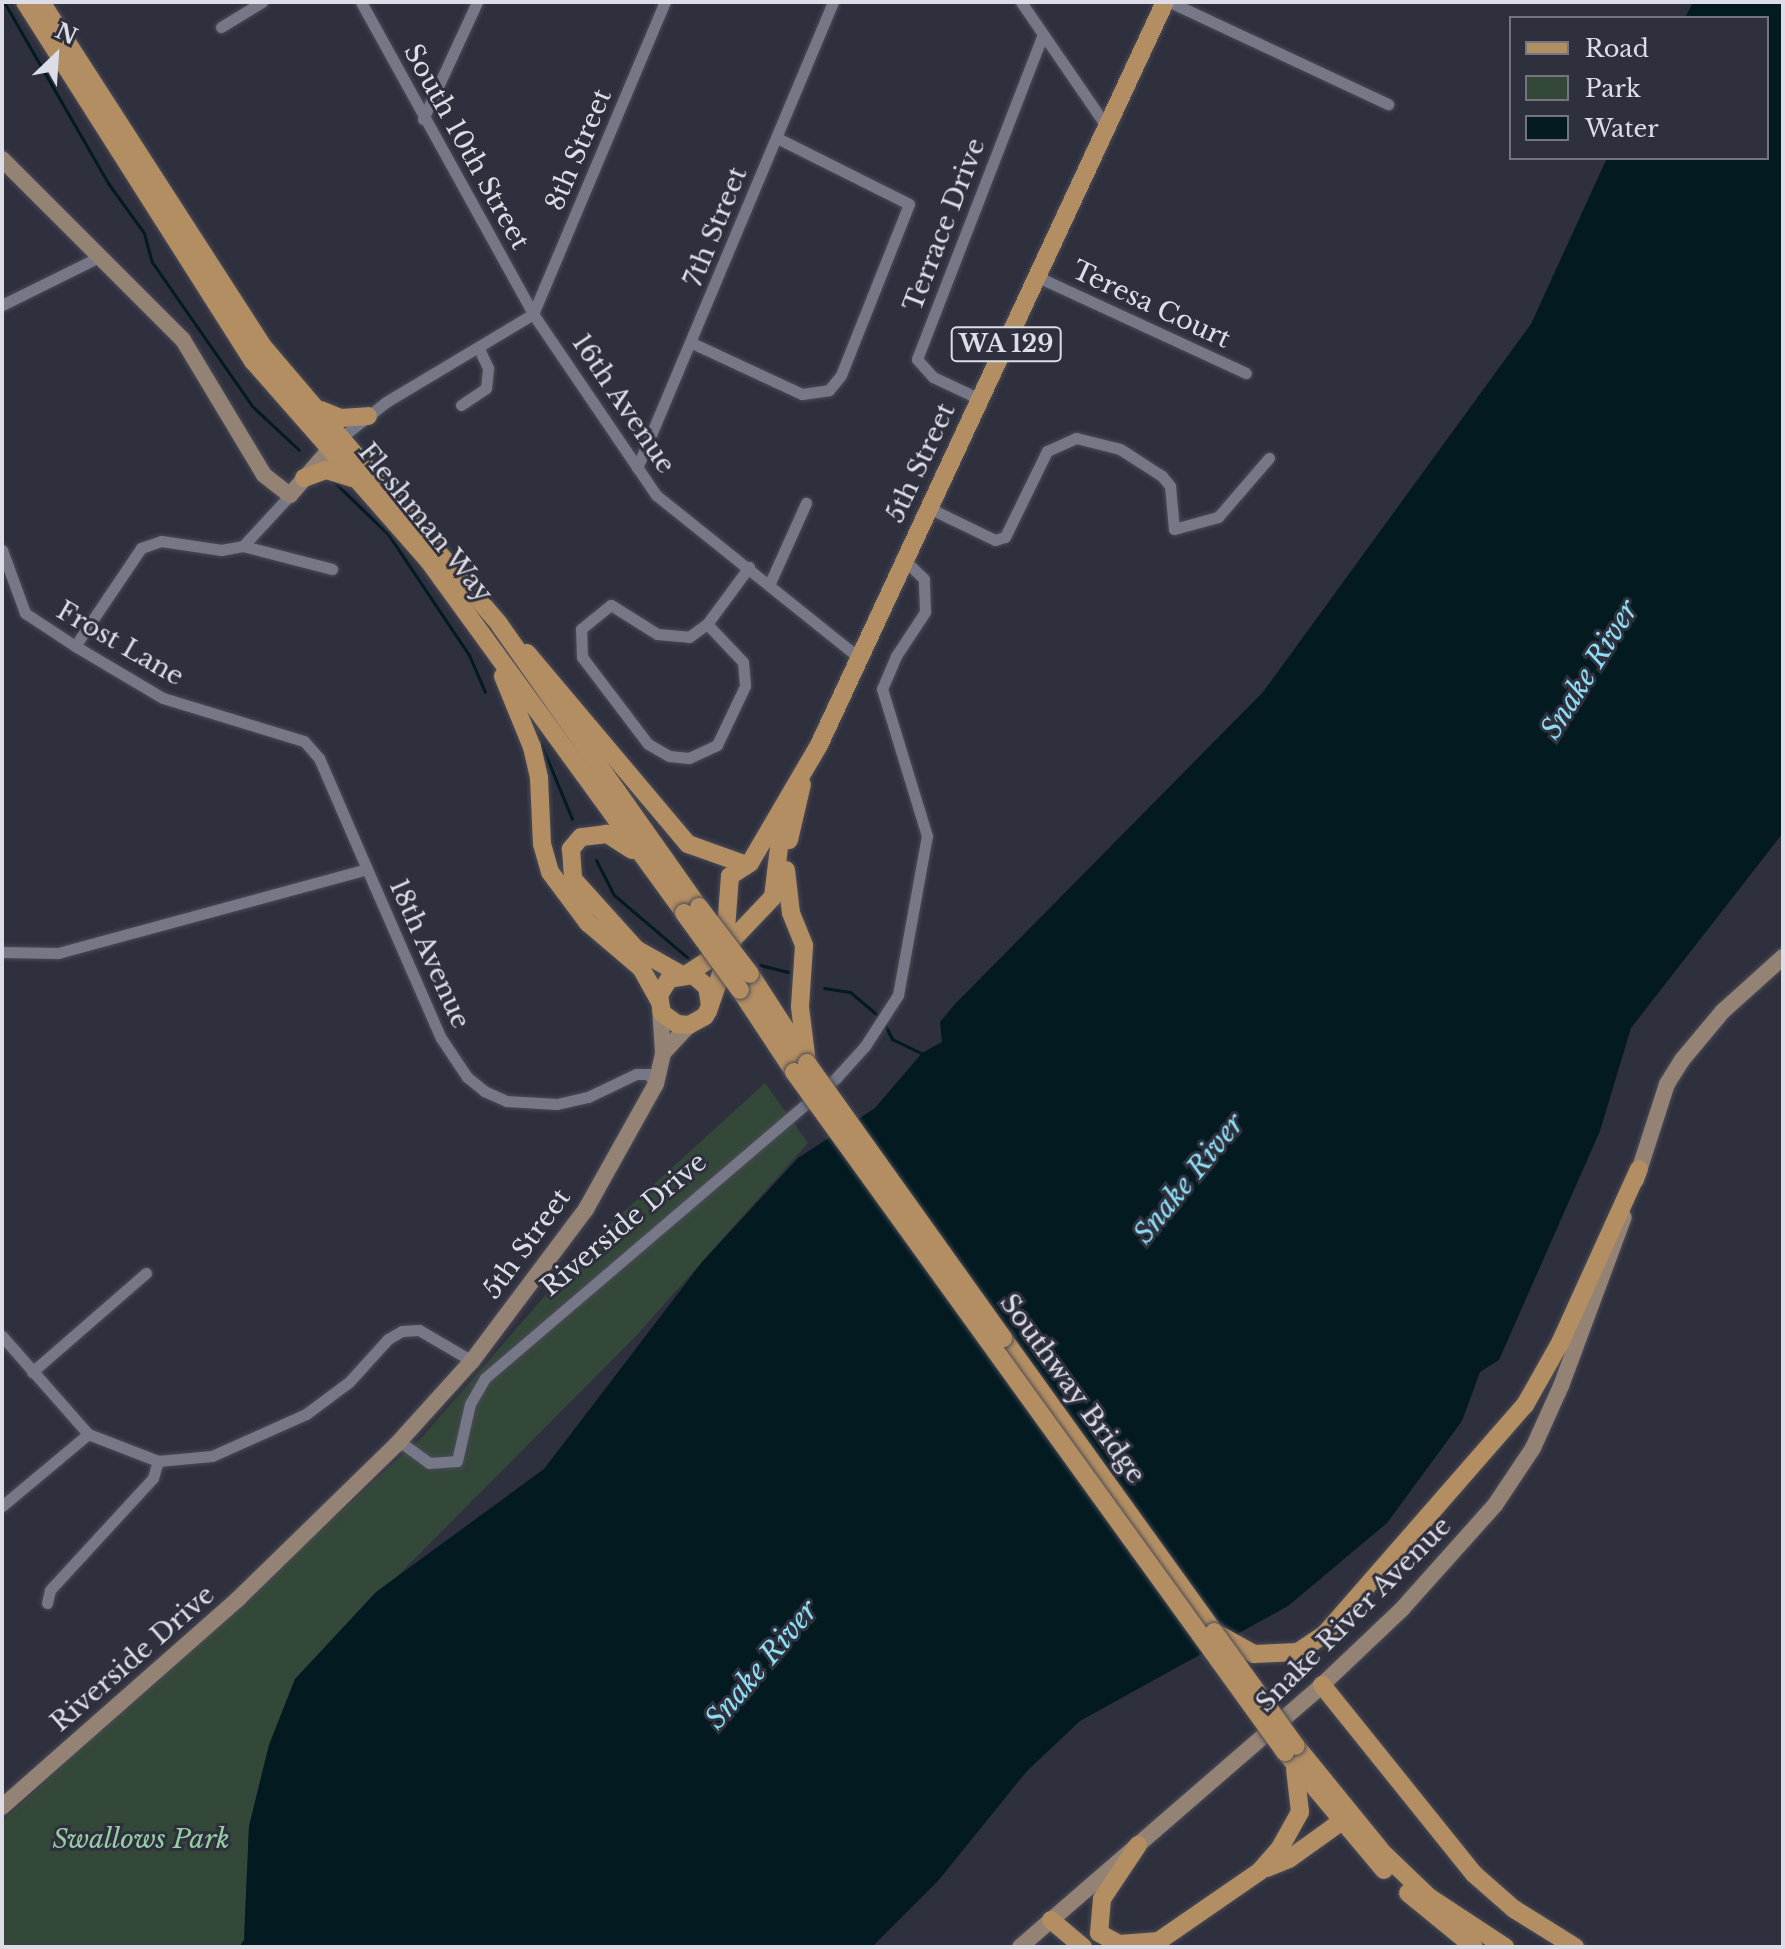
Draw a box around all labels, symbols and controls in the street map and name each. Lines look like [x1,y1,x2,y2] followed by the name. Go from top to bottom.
[16,16,96,96] north arrow
[1509,16,1769,160] legend
[51,17,81,50] text: N
[1585,34,1649,63] text: Road
[397,39,535,255] street label: South 10th Street
[1585,74,1641,103] text: Park
[539,84,619,216] street label: 8th Street
[1585,114,1659,143] text: Water
[898,134,992,316] street label: Terrace Drive
[678,163,754,291] street label: 7th Street
[1067,255,1235,355] street label: Teresa Court
[950,324,1062,364] road number: WA 129
[565,328,681,480] street label: 16th Avenue
[880,398,962,528] street label: 5th Street
[351,437,499,609] street label: Fleshman Way
[1534,594,1646,746] water label: Snake River
[51,595,189,693] street label: Frost Lane
[382,874,476,1034] street label: 18th Avenue
[1126,1107,1252,1251] water label: Snake River
[535,1147,713,1303] street label: Riverside Drive
[477,1183,577,1305] street label: 5th Street
[993,1288,1151,1490] street label: Southway Bridge
[1249,1510,1459,1720] street label: Snake River Avenue
[45,1579,221,1739] street label: Riverside Drive
[699,1594,825,1736] water label: Snake River
[52,1824,230,1856] park label: Swallows Park

